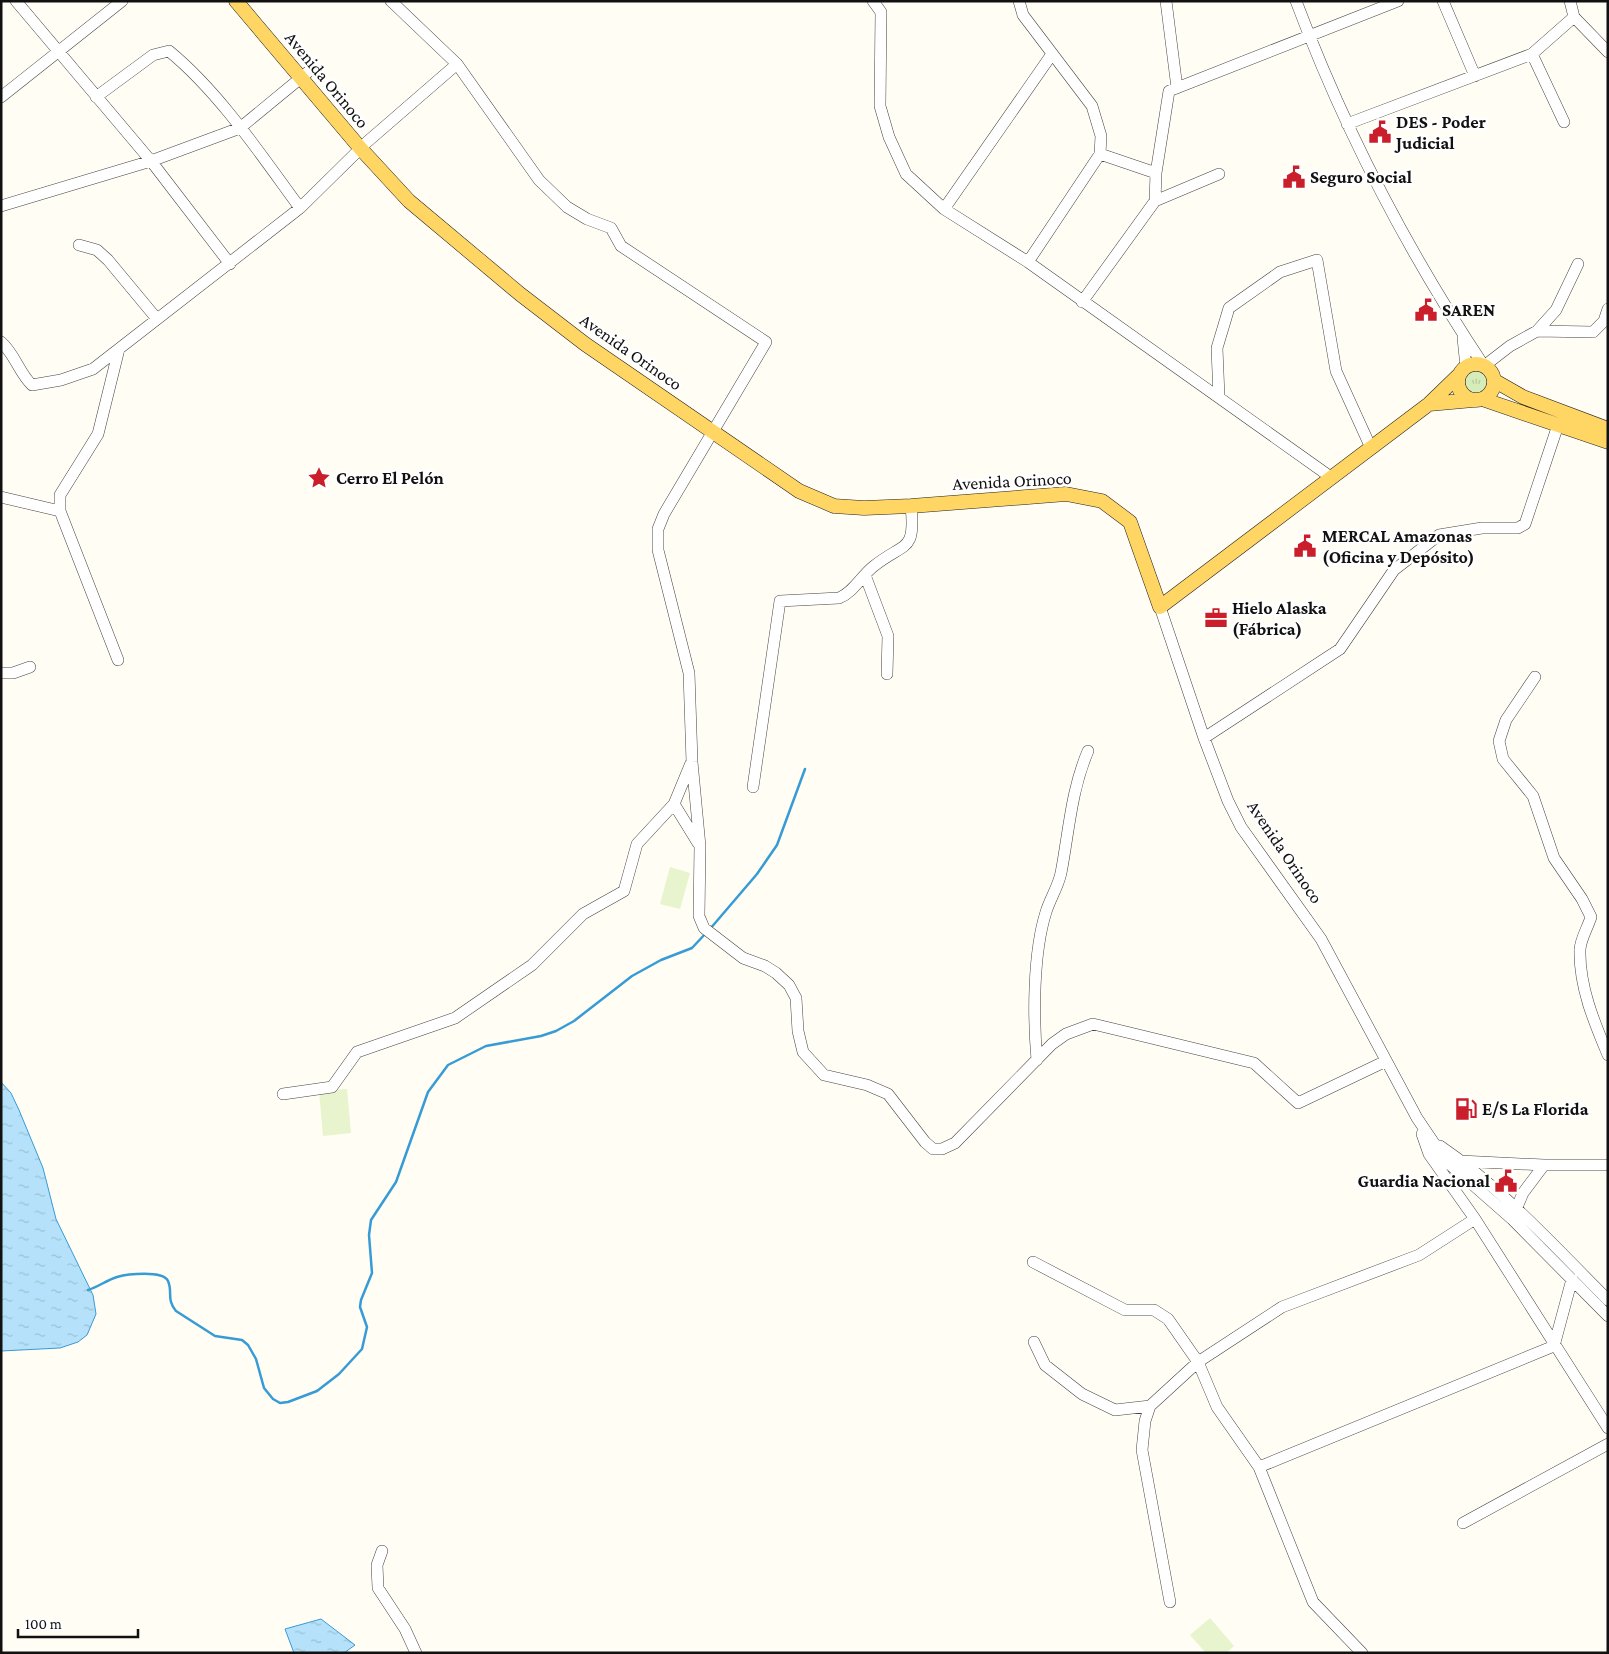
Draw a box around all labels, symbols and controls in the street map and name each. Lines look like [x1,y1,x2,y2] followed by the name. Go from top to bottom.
[281,28,373,132] street label: Avenida Orinoco
[1394,112,1486,153] place label: DES - Poder Judicial
[1367,119,1393,145] public building icon: DES - Poder Judicial
[1281,164,1307,190] public building icon: Seguro Social
[1310,167,1412,187] place label: Seguro Social
[1413,297,1439,323] public building icon: SAREN
[1442,300,1495,320] place label: SAREN
[576,310,686,395] street label: Avenida Orinoco
[306,465,332,491] place icon: Cerro El Pelón
[336,468,445,488] place label: Cerro El Pelón
[952,468,1072,494] street label: Avenida Orinoco
[1322,526,1475,568] place label: MERCAL Amazonas (Oficina y Depósito)
[1292,533,1318,559] public building icon: MERCAL Amazonas (Oficina y Depósito)
[1232,598,1327,640] place label: Hielo Alaska (Fábrica)
[1203,605,1229,631] office icon: Hielo Alaska (Fábrica)
[1243,797,1327,907] street label: Avenida Orinoco
[1453,1096,1479,1122] fuel station icon: E/S La Florida
[1482,1099,1589,1119] place label: E/S La Florida
[1493,1168,1519,1194] public building icon: Guardia Nacional
[1358,1171,1490,1191] place label: Guardia Nacional
[18,1606,138,1638] scale bar
[25,1616,62,1632] text: 100 m

